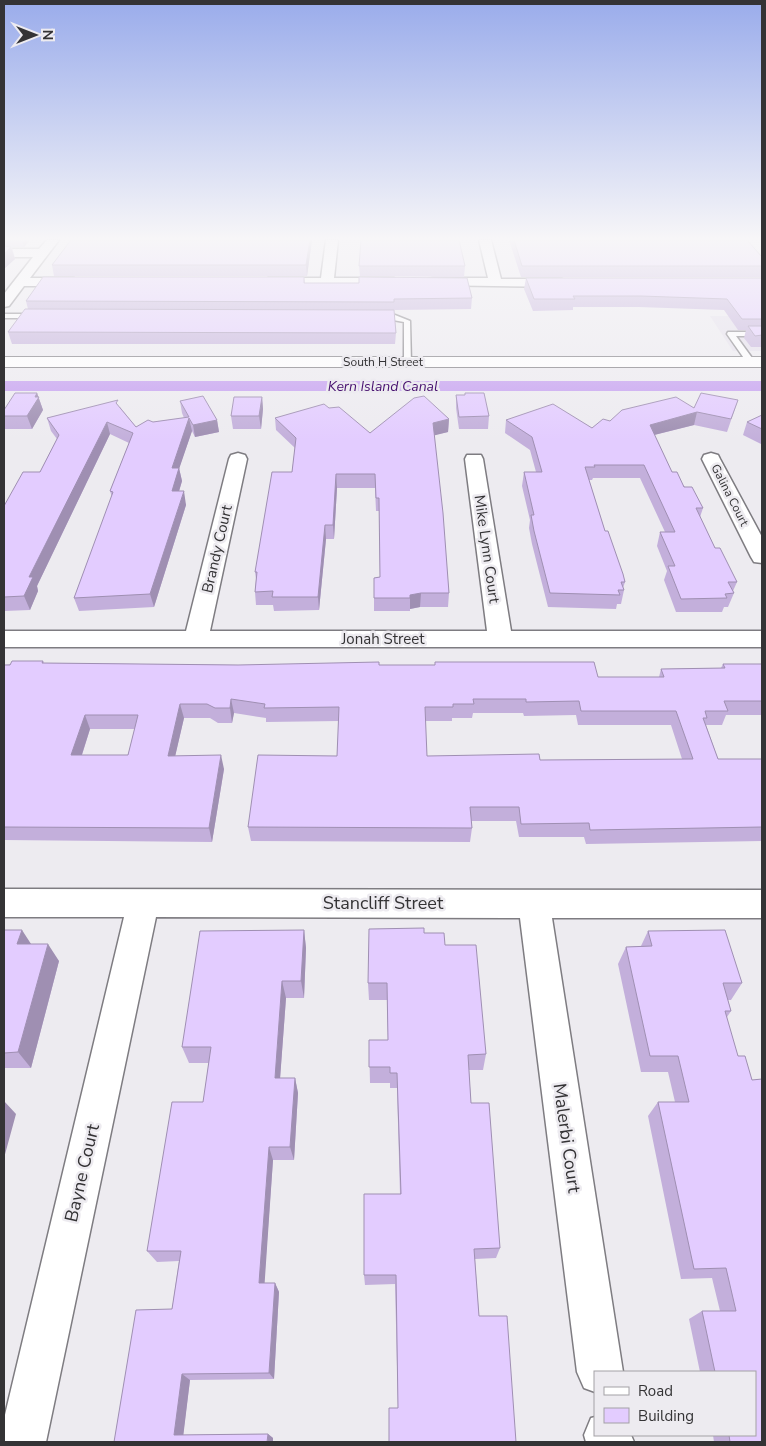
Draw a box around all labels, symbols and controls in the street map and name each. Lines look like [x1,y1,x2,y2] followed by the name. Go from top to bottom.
[10,10,60,60] north arrow
[38,30,57,40] text: N
[343,354,424,370] street label: South H Street
[328,377,438,396] water label: Kern Island Canal
[708,461,753,529] street label: Galina Court
[470,494,505,605] street label: Mike Lynn Court
[197,502,237,595] street label: Brandy Court
[341,629,425,649] street label: Jonah Street
[323,891,444,915] street label: Stancliff Street
[547,1082,587,1195] street label: Malerbi Court
[59,1121,105,1224] street label: Bayne Court
[594,1371,756,1436] legend
[638,1381,673,1401] text: Road
[638,1406,694,1426] text: Building

